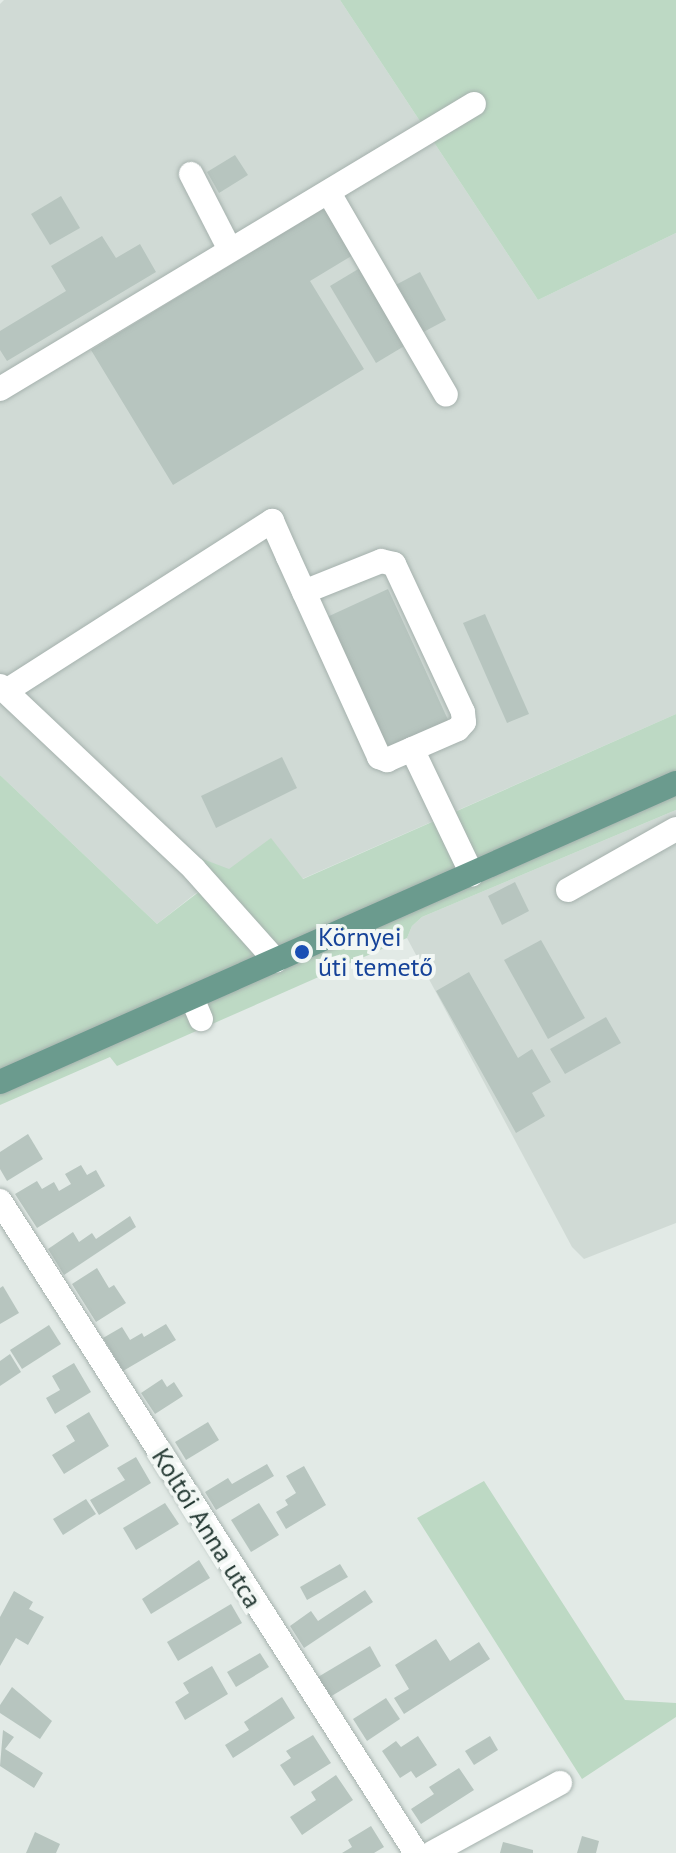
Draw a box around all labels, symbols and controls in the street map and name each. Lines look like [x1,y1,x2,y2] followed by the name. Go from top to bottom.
[318,921,433,982] place label: Környei úti temető
[293,943,311,961] marker: Környei úti temető
[145,1442,269,1614] street label: Koltói Anna utca

